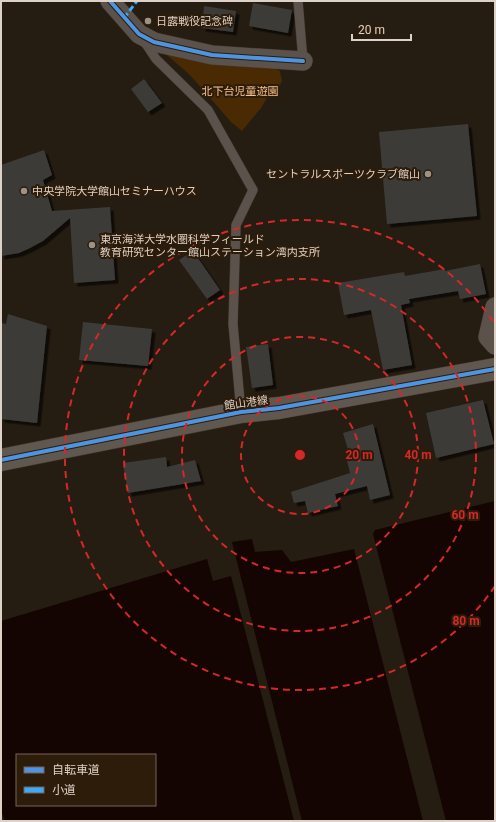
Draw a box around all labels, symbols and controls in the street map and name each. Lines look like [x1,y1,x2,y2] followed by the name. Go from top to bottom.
[156,15,233,28] place label: 日露戦役記念碑
[143,16,153,26] marker: 日露戦役記念碑
[352,16,411,42] scale bar
[358,23,385,37] text: 20 m
[202,85,279,98] park label: 北下台児童遊園
[266,168,420,181] place label: セントラルスポーツクラブ館山
[423,169,433,179] marker: セントラルスポーツクラブ館山
[32,185,197,198] place label: 中央学院大学館山セミナーハウス
[19,186,29,196] marker: 中央学院大学館山セミナーハウス
[100,233,321,259] place label: 東京海洋大学水圏科学フィールド 教育研究センター館山ステーション湾内支所
[87,240,97,250] marker: 東京海洋大学水圏科学フィールド 教育研究センター館山ステーション湾内支所
[223,394,269,412] street label: 館山港線
[293,448,307,462] centre of rings
[345,448,373,462] text: 20 m
[404,448,432,462] text: 40 m
[451,508,479,522] text: 60 m
[452,614,480,628] text: 80 m
[16,754,156,806] legend
[52,763,100,777] text: 自転車道
[52,783,76,797] text: 小道

